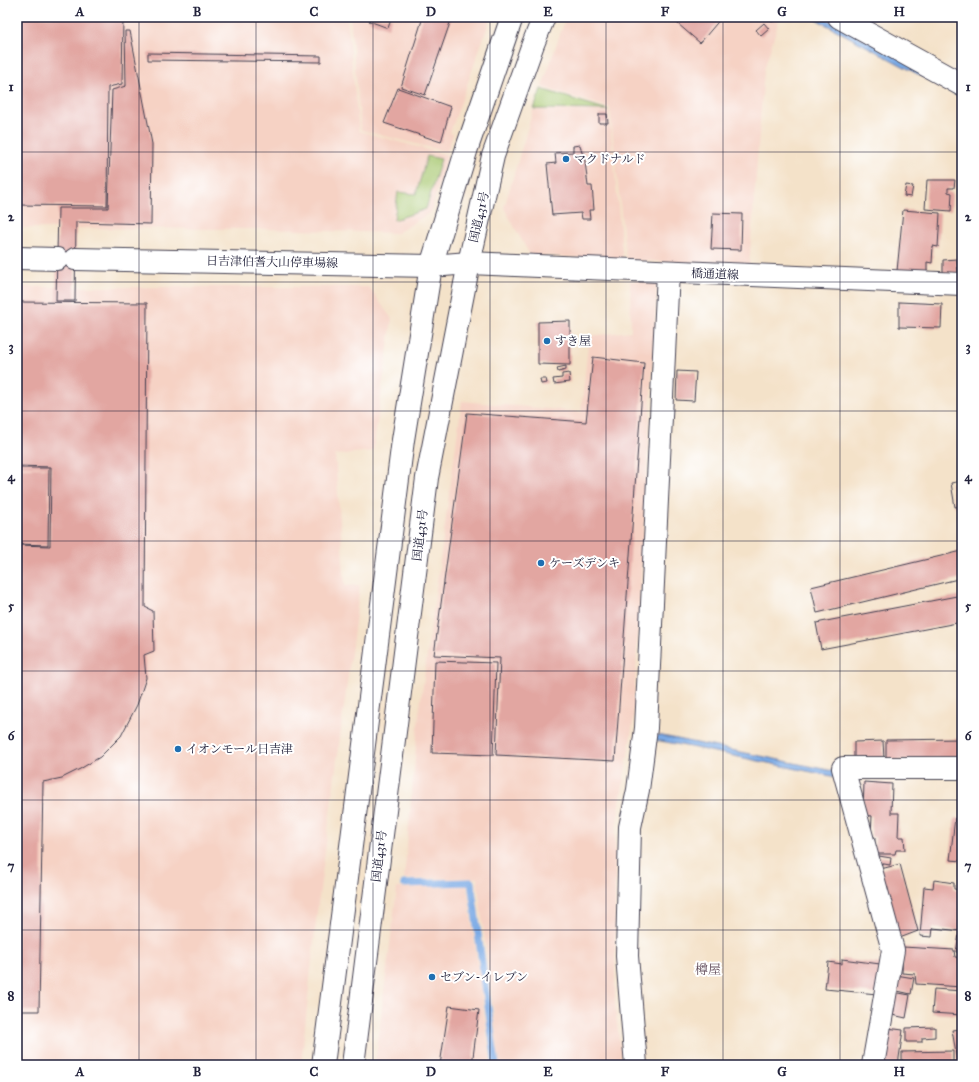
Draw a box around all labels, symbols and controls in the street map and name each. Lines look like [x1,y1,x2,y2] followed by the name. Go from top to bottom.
[75,4,85,20] text: A
[193,4,202,20] text: B
[310,4,319,20] text: C
[426,4,436,20] text: D
[543,4,553,20] text: E
[661,4,670,20] text: F
[777,4,787,20] text: G
[893,4,905,20] text: H
[8,79,14,95] text: 1
[965,79,971,95] text: 1
[574,152,645,166] place label: マクドナルド
[561,154,571,164] marker: マクドナルド
[466,190,492,244] street label: 国道431号
[8,209,15,225] text: 2
[965,209,972,225] text: 2
[206,254,338,270] street label: 日吉津伯耆大山停車場線
[691,266,739,282] street label: 橋通道線
[555,334,591,348] place label: すき屋
[542,336,552,346] marker: すき屋
[8,339,14,355] text: 3
[965,339,971,355] text: 3
[7,469,15,485] text: 4
[964,469,972,485] text: 4
[410,508,430,562] street label: 国道431号
[549,556,620,570] place label: ケーズデンキ
[536,558,546,568] marker: ケーズデンキ
[8,598,15,614] text: 5
[965,598,972,614] text: 5
[8,728,16,744] text: 6
[965,728,973,744] text: 6
[186,742,293,756] place label: イオンモール日吉津
[173,744,183,754] marker: イオンモール日吉津
[369,829,389,883] street label: 国道431号
[8,858,15,874] text: 7
[965,858,972,874] text: 7
[695,962,721,978] district label: 樽屋
[440,970,528,984] place label: セブン-イレブン
[427,972,437,982] marker: セブン-イレブン
[8,988,15,1004] text: 8
[965,988,972,1004] text: 8
[75,1064,85,1080] text: A
[193,1064,202,1080] text: B
[310,1064,319,1080] text: C
[426,1064,436,1080] text: D
[543,1064,553,1080] text: E
[661,1064,670,1080] text: F
[777,1064,787,1080] text: G
[893,1064,905,1080] text: H

